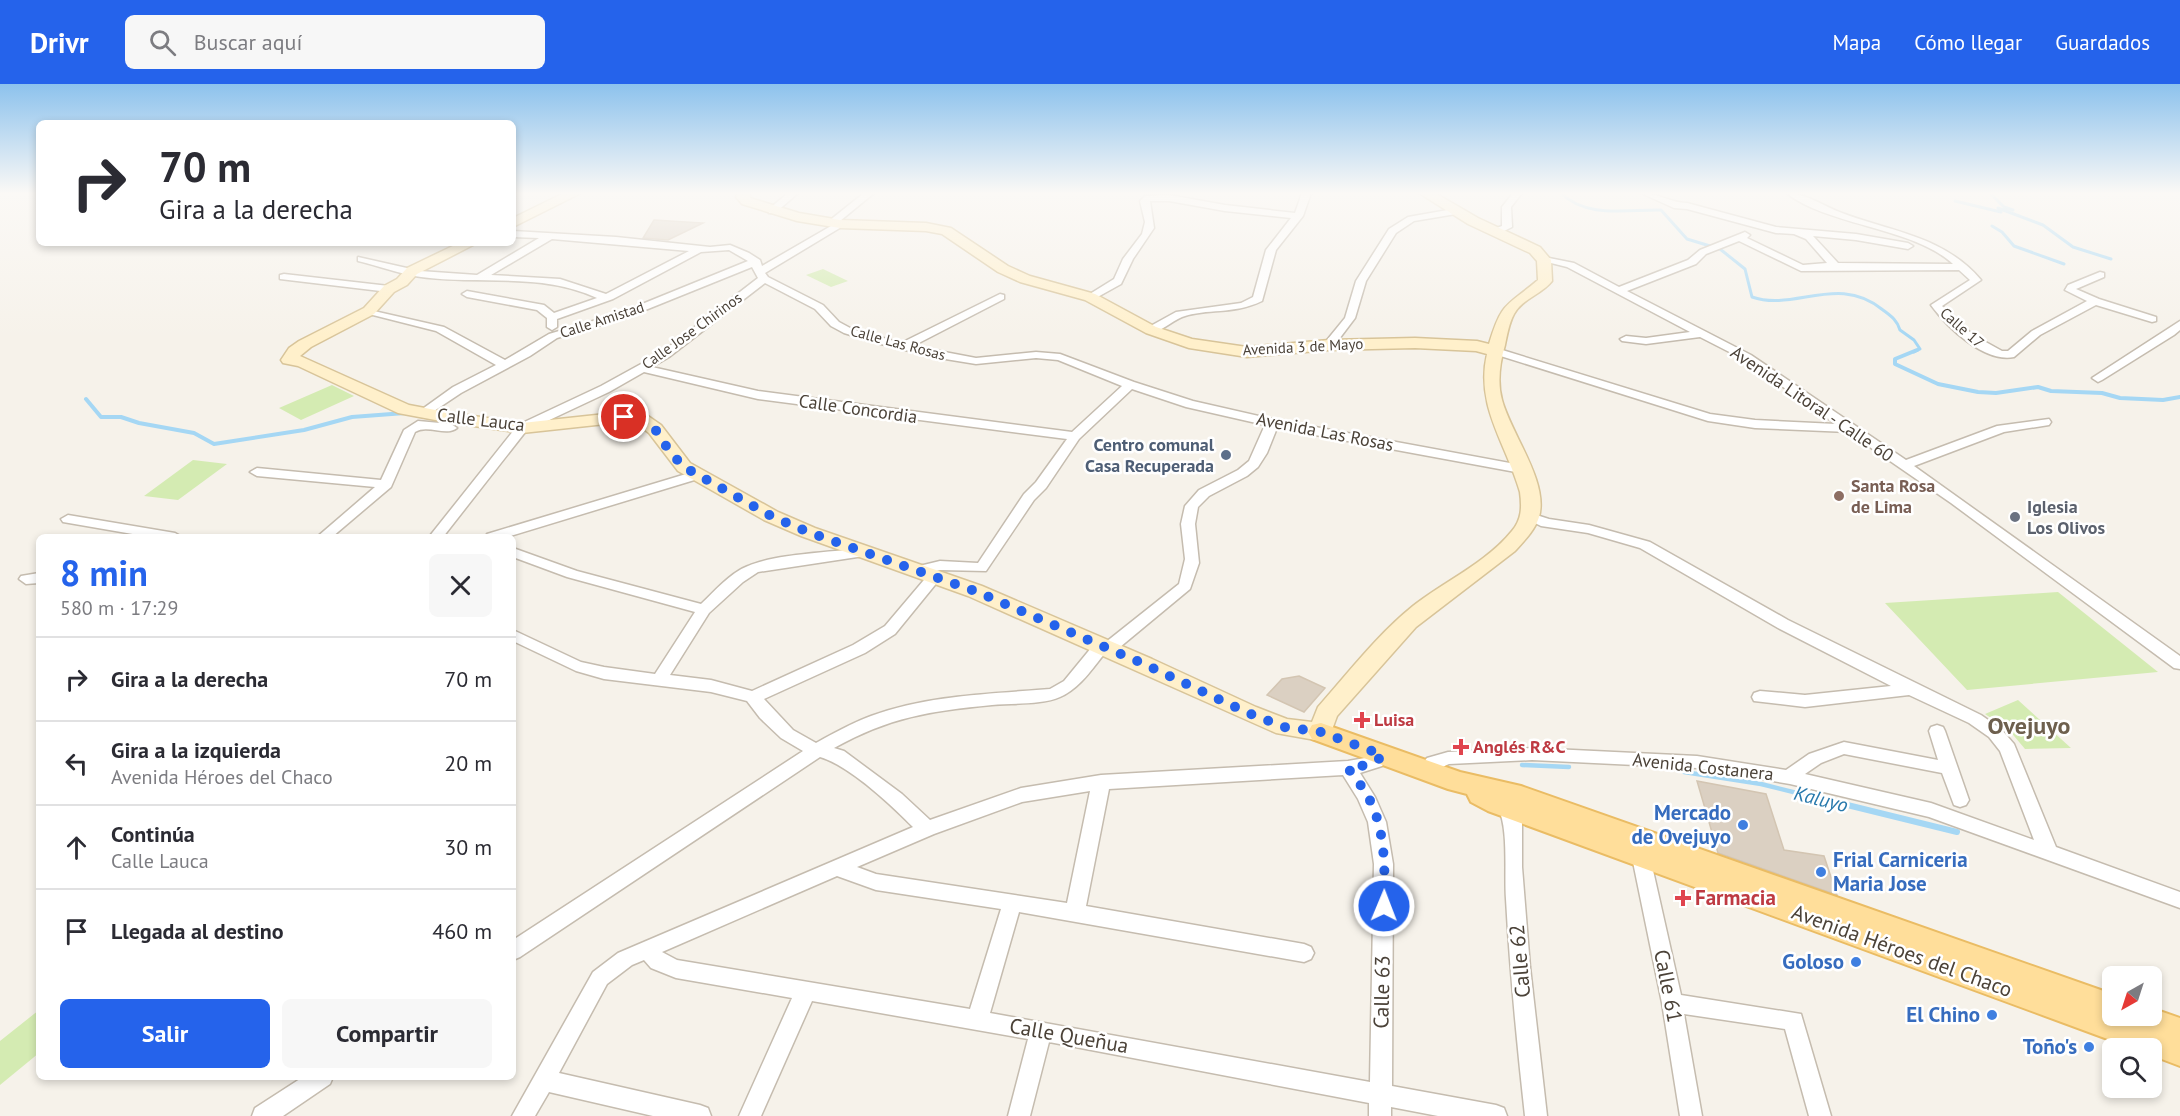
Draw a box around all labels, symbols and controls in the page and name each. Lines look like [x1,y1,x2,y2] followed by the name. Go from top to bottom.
[125,15,545,69] search box
[30,24,89,61] text: Drivr
[146,26,179,59] icon: search
[194,28,302,56] text: Buscar aquí
[1832,29,1881,56] text: Mapa
[1914,29,2022,56] text: Cómo llegar
[2055,29,2150,56] text: Guardados
[159,139,251,194] text: 70 m
[60,144,138,222] icon: right
[159,192,353,226] text: Gira a la derecha
[638,288,745,373] street label: Calle Jose Chirinos
[557,297,646,342] street label: Calle Amistad
[1936,303,1988,352] street label: Calle 17
[848,321,948,364] street label: Calle Las Rosas
[1242,334,1364,359] street label: Avenida 3 de Mayo
[1726,340,1898,467] street label: Avenida Litoral - Calle 60
[797,389,919,428] street label: Calle Concordia
[598,391,649,442] pin
[607,400,640,433] icon: arrive
[436,403,526,436] street label: Calle Lauca
[1254,407,1396,456] street label: Avenida Las Rosas
[1085,433,1215,477] place label: Centro comunal Casa Recuperada
[1219,448,1233,462] marker: Centro comunal Casa Recuperada
[1851,474,1935,518] place label: Santa Rosa de Lima
[1832,489,1846,503] marker: Santa Rosa de Lima
[2027,495,2106,539] place label: Iglesia Los Olivos
[2008,510,2022,524] marker: Iglesia Los Olivos
[60,549,148,596] text: 8 min
[429,554,492,617] button: close
[60,595,178,621] text: 580 m · 17:29
[60,663,93,696] icon: right
[111,665,268,693] text: Gira a la derecha
[444,665,492,693] text: 70 m
[1374,708,1414,731] place label: Luisa
[1988,710,2071,741] district label: Ovejuyo
[1355,713,1369,727] marker: Luisa
[1473,735,1565,758] place label: Anglés R&C
[111,736,281,764] text: Gira a la izquierda
[1454,740,1468,754] marker: Anglés R&C
[60,747,93,780] icon: left
[1631,748,1775,785] street label: Avenida Costanera
[444,749,492,777] text: 20 m
[111,764,333,790] text: Avenida Héroes del Chaco
[1791,780,1851,818] water label: Kaluyo
[1631,799,1731,850] place label: Mercado de Ovejuyo
[1736,818,1750,832] marker: Mercado de Ovejuyo
[111,820,195,848] text: Continúa
[60,831,93,864] icon: ahead
[444,833,492,861] text: 30 m
[1833,846,1968,897] place label: Frial Carniceria Maria Jose
[111,848,209,874] text: Calle Lauca
[1814,865,1828,879] marker: Frial Carniceria Maria Jose
[1352,874,1416,938] position arrow
[1695,884,1776,911] place label: Farmacia
[1676,891,1690,905] marker: Farmacia
[1788,898,2016,1003] street label: Avenida Héroes del Chaco
[60,915,93,948] icon: arrive
[111,917,284,945] text: Llegada al destino
[432,917,492,945] text: 460 m
[1503,923,1536,999] street label: Calle 62
[1648,947,1689,1025] street label: Calle 61
[1782,948,1844,975] place label: Goloso
[1367,955,1396,1029] street label: Calle 63
[1849,955,1863,969] marker: Goloso
[2102,966,2162,1026] north arrow
[2102,966,2162,1098] map controls
[60,999,270,1068] button: Salir
[282,999,492,1068] button: Compartir
[1906,1001,1980,1028] place label: El Chino
[1985,1008,1999,1022] marker: El Chino
[1008,1012,1131,1059] street label: Calle Queñua
[2023,1033,2077,1060] place label: Toño's
[2102,1038,2162,1098] button: search
[2082,1040,2096,1054] marker: Toño's

